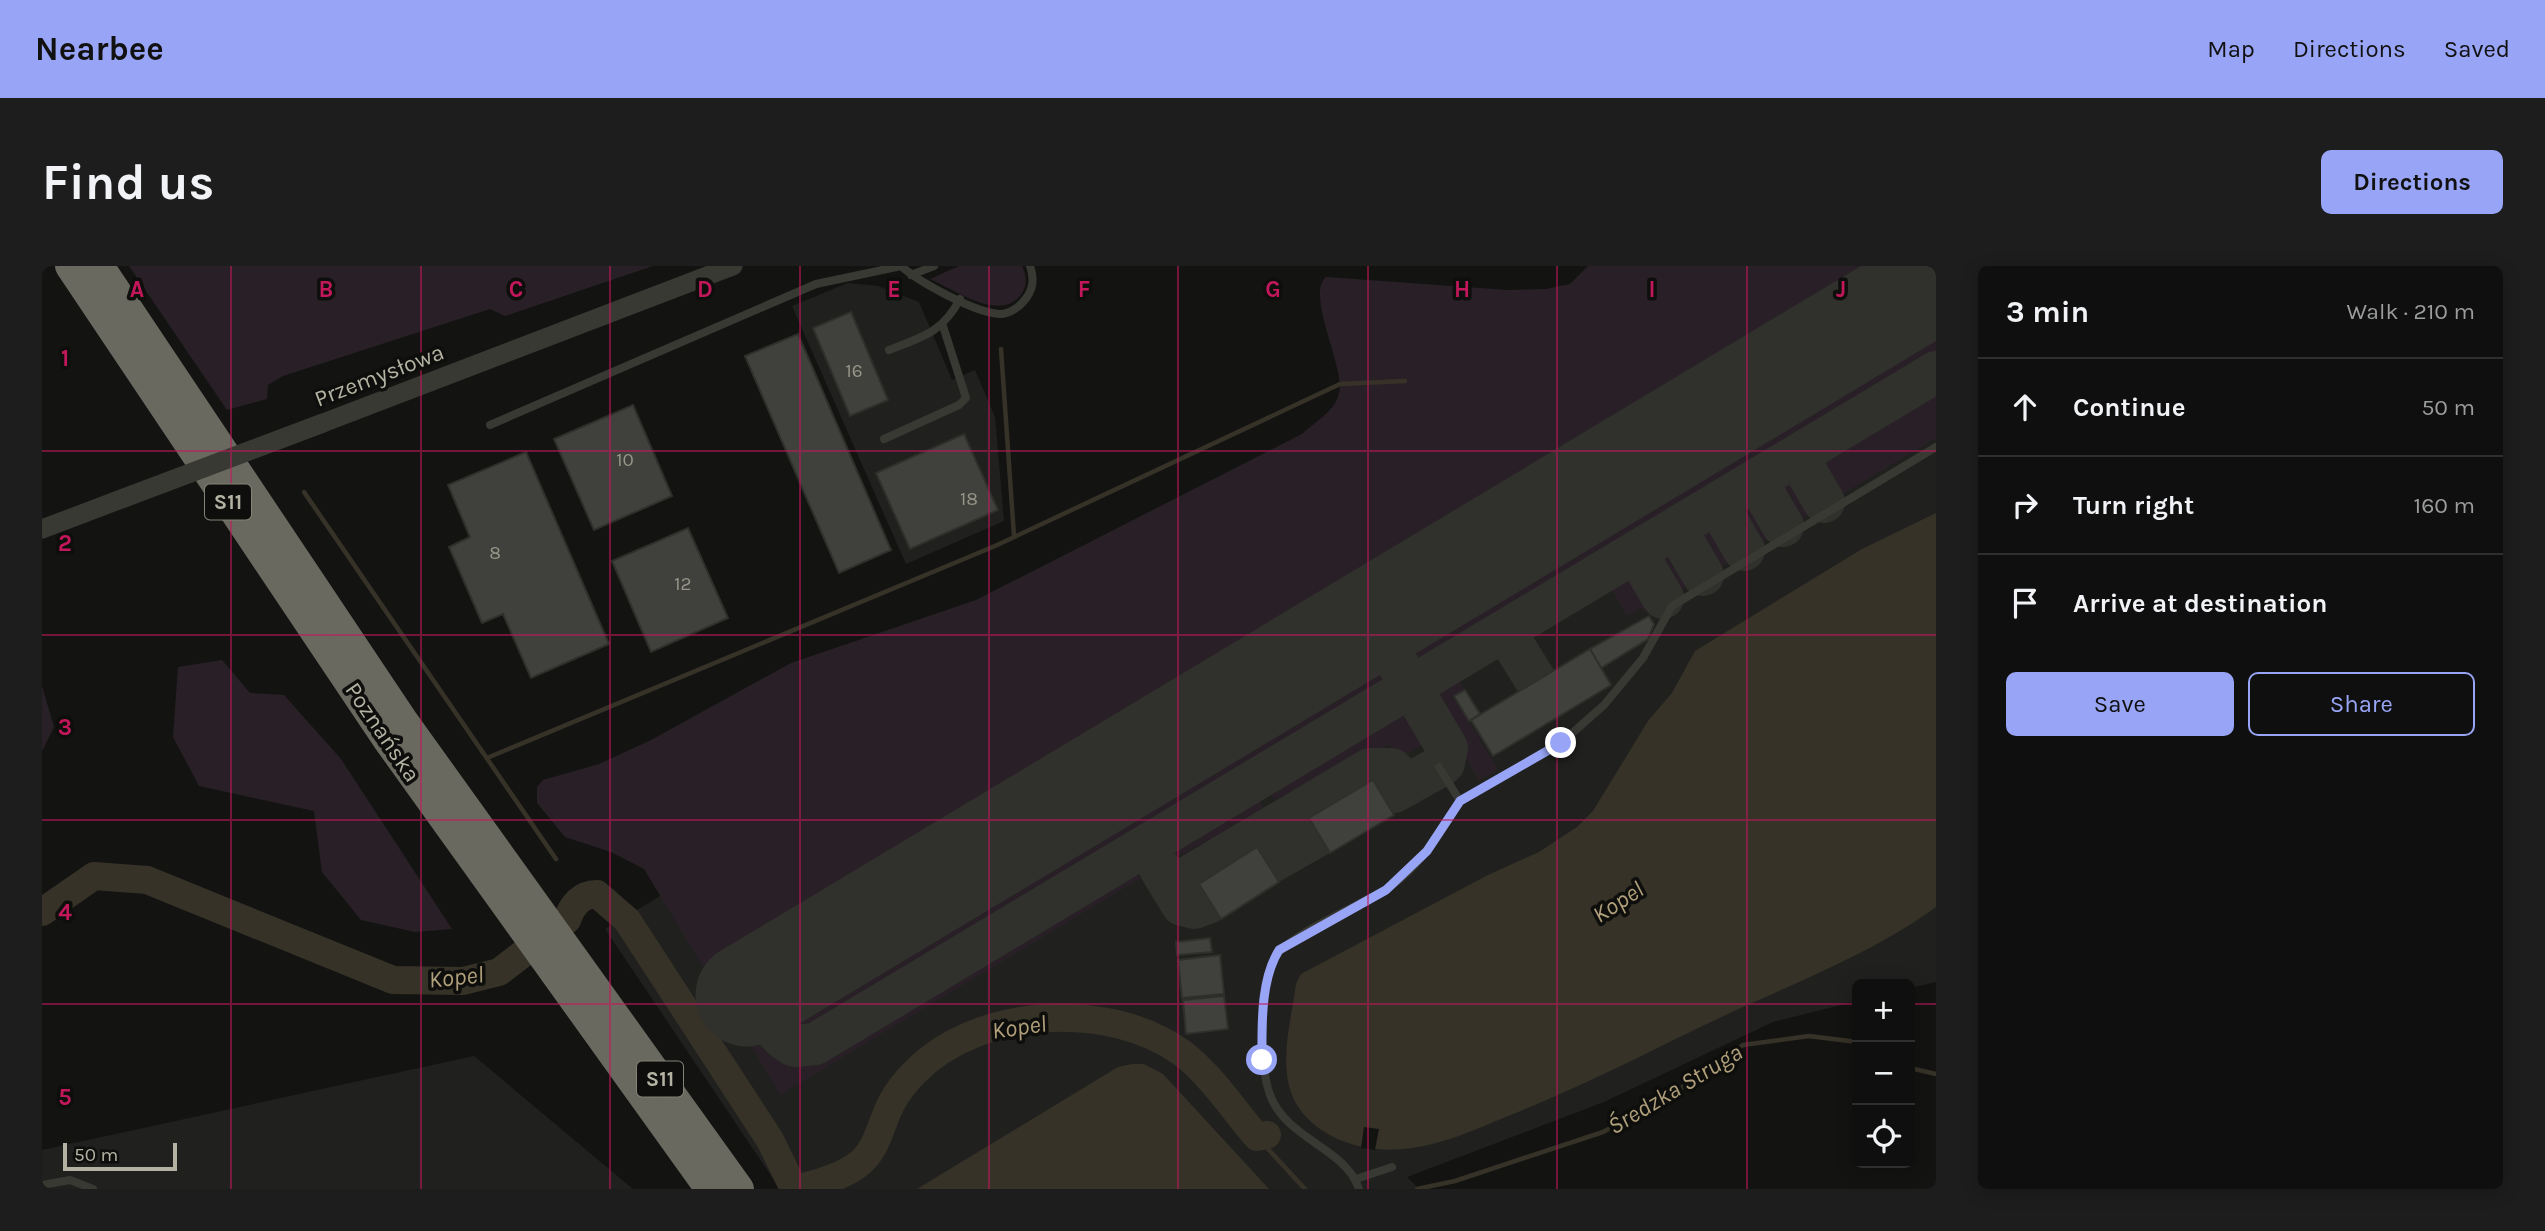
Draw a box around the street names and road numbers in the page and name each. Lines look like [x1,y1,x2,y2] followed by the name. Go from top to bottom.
[311,338,448,413] street label: Przemysłowa
[205,484,251,520] road number: S11
[339,677,426,787] street label: Poznańska
[637,1062,683,1096] road number: S11

